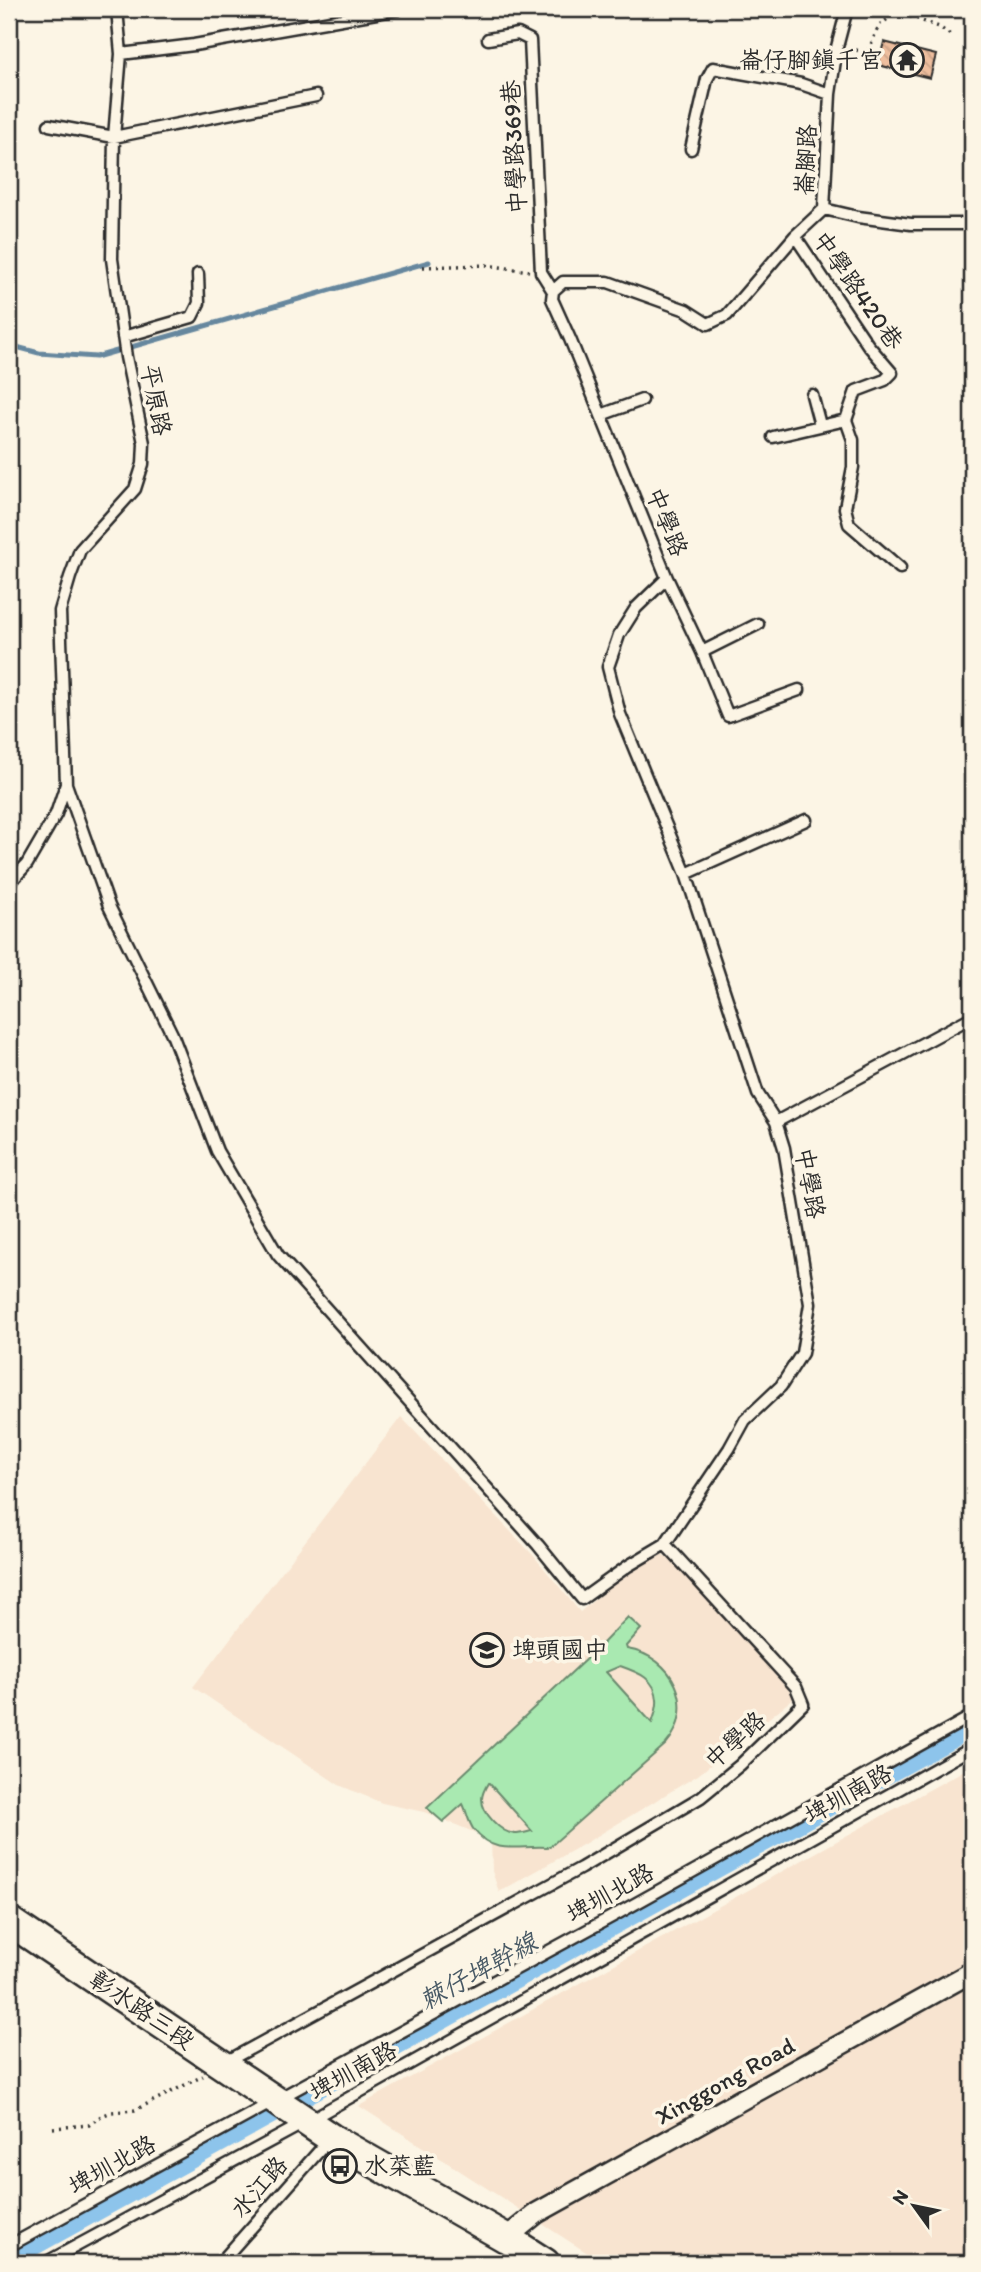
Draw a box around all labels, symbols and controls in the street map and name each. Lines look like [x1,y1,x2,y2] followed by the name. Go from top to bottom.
[888,41,926,79] temple icon: 崙仔腳鎮千宮
[739,45,883,74] place label: 崙仔腳鎮千宮
[496,79,531,215] street label: 中學路369巷
[789,123,822,197] street label: 崙腳路
[807,225,910,354] street label: 中學路420巷
[135,362,178,438] street label: 平原路
[641,483,694,561] street label: 中學路
[790,1145,831,1221] street label: 中學路
[468,1631,506,1669] school or university icon: 埤頭國中
[512,1635,608,1664] place label: 埤頭國中
[698,1705,771,1774] street label: 中學路
[799,1758,897,1830] street label: 埤圳南路
[561,1857,659,1929] street label: 埤圳北路
[413,1925,544,2017] water label: 棘仔埤幹線
[84,1964,200,2055] street label: 彰水路三段
[650,2030,800,2131] street label: Xinggong Road
[304,2035,402,2107] street label: 埤圳南路
[63,2129,161,2201] street label: 埤圳北路
[321,2147,359,2185] bus stop icon: 水菜藍
[224,2150,293,2223] street label: 水江路
[364,2151,436,2180] place label: 水菜藍
[880,2170,950,2240] north arrow
[887,2185,913,2209] text: N

